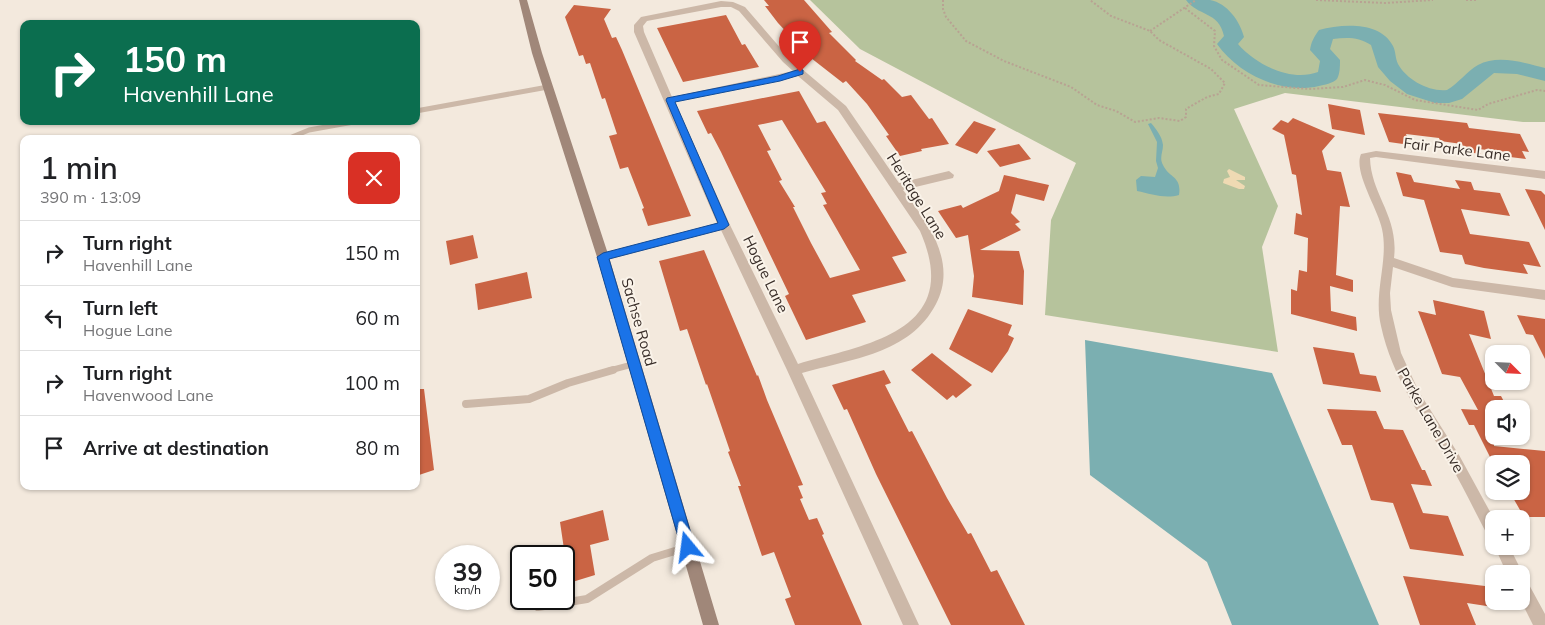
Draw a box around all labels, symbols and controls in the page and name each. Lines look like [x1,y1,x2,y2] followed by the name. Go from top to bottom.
[779,21,821,72] pin
[786,28,814,56] icon: arrive
[123,37,227,81] text: 150 m
[40,40,105,105] icon: right
[123,80,274,108] text: Havenhill Lane
[1402,133,1512,165] street label: Fair Parke Lane
[40,149,118,187] text: 1 min
[883,149,951,243] street label: Heritage Lane
[348,152,400,204] button: close
[40,187,141,207] text: 390 m · 13:09
[83,231,172,255] text: Turn right
[739,232,793,316] street label: Hogue Lane
[40,239,68,267] icon: right
[344,241,400,265] text: 150 m
[83,255,193,275] text: Havenhill Lane
[617,276,661,368] street label: Sachse Road
[83,296,158,320] text: Turn left
[40,304,68,332] icon: left
[356,306,400,330] text: 60 m
[83,320,173,340] text: Hogue Lane
[1485,345,1530,390] north arrow
[1485,345,1530,610] map controls
[83,361,172,385] text: Turn right
[1393,364,1469,476] street label: Parke Lane Drive
[40,369,68,397] icon: right
[344,371,400,395] text: 100 m
[83,385,213,405] text: Havenwood Lane
[1485,400,1530,445] button: sound
[40,434,68,462] icon: arrive
[83,436,269,460] text: Arrive at destination
[356,436,400,460] text: 80 m
[1485,455,1530,500] button: layers
[1485,510,1530,555] button: +
[661,520,713,572] position arrow
[510,545,575,610] speed limit sign: 50
[452,556,483,587] text: 39
[1485,565,1530,610] button: −
[454,582,481,597] text: km/h

